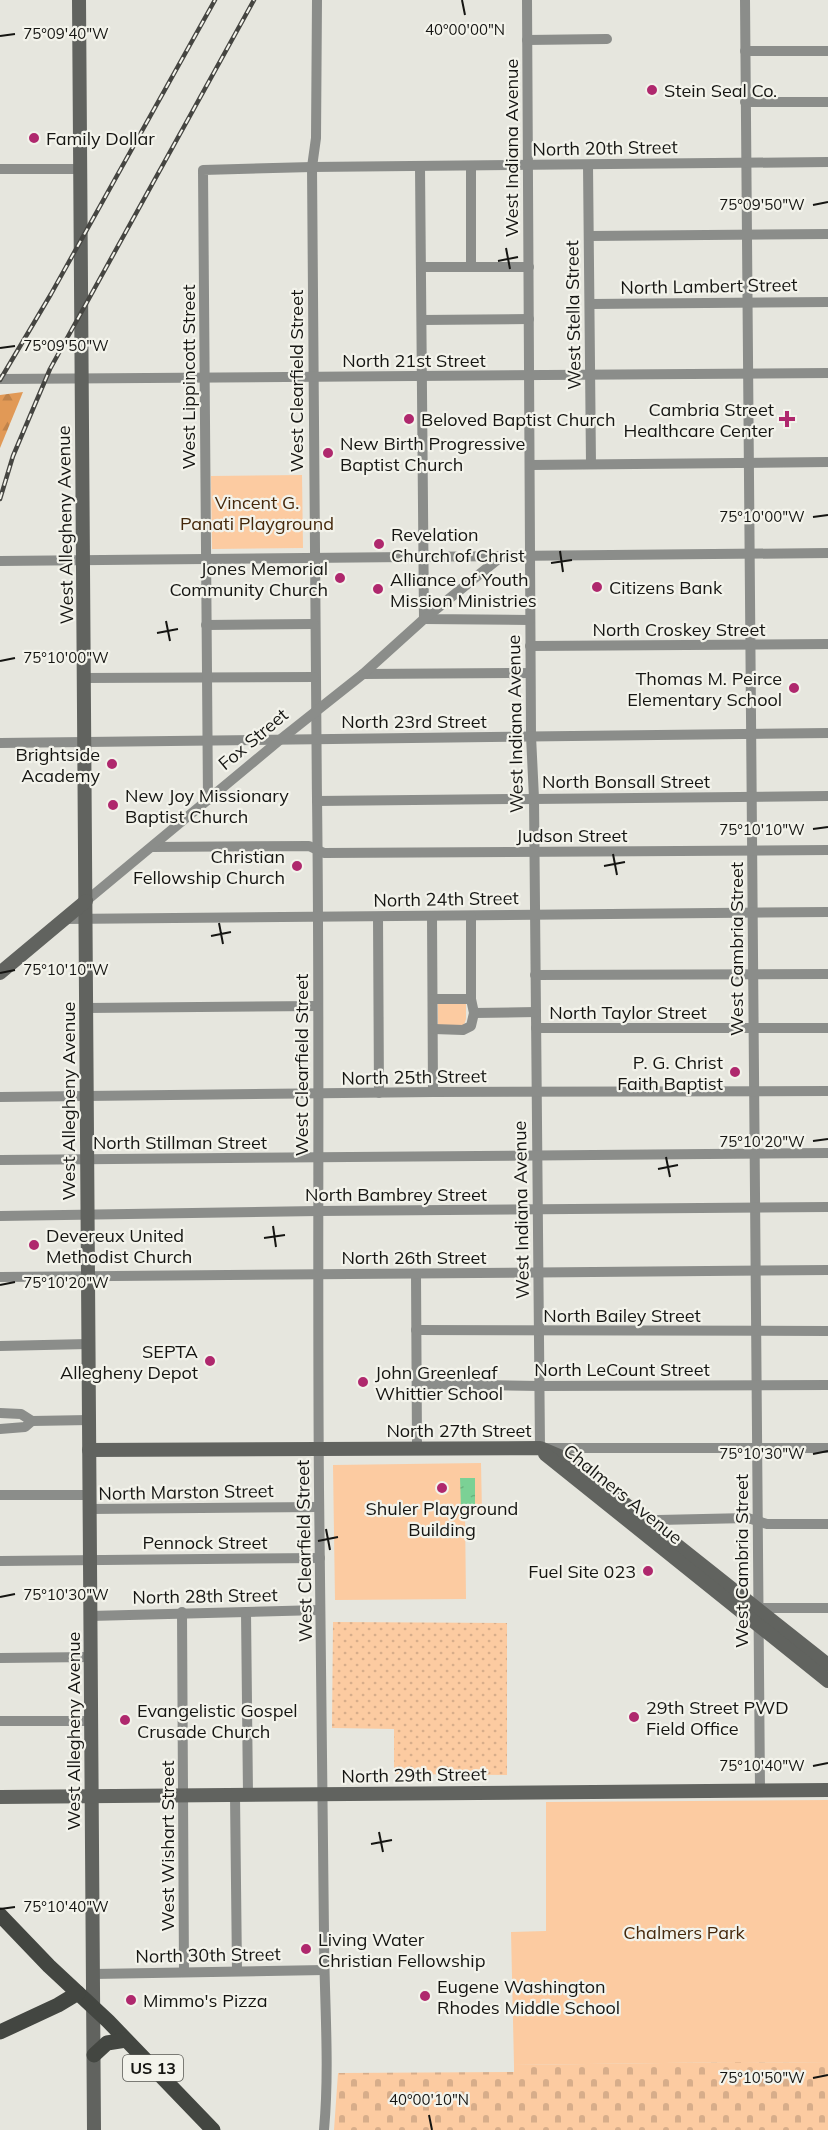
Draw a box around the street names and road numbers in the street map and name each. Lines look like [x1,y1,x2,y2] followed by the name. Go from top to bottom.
[500,59,523,237] street label: West Indiana Avenue
[532,135,678,161] street label: North 20th Street
[560,240,586,390] street label: West Stella Street
[620,273,798,299] street label: North Lambert Street
[177,285,200,469] street label: West Lippincott Street
[285,290,308,472] street label: West Clearfield Street
[342,349,486,372] street label: North 21st Street
[52,425,78,625] street label: West Allegheny Avenue
[593,618,765,641] street label: North Croskey Street
[502,635,528,813] street label: West Indiana Avenue
[213,703,293,775] street label: Fox Street
[341,710,487,733] street label: North 23rd Street
[542,770,710,793] street label: North Bonsall Street
[516,824,628,847] street label: Judson Street
[725,862,748,1036] street label: West Cambria Street
[373,886,519,912] street label: North 24th Street
[290,974,313,1156] street label: West Clearfield Street
[549,1001,707,1024] street label: North Taylor Street
[57,1002,80,1200] street label: West Allegheny Avenue
[341,1064,487,1090] street label: North 25th Street
[508,1121,534,1299] street label: West Indiana Avenue
[93,1131,267,1154] street label: North Stillman Street
[305,1183,487,1206] street label: North Bambrey Street
[341,1246,487,1269] street label: North 26th Street
[543,1304,701,1327] street label: North Bailey Street
[534,1358,710,1381] street label: North LeCount Street
[386,1419,532,1442] street label: North 27th Street
[559,1439,687,1549] street label: Chalmers Avenue
[291,1460,317,1642] street label: West Clearfield Street
[730,1474,753,1648] street label: West Cambria Street
[98,1479,274,1505] street label: North Marston Street
[142,1531,268,1554] street label: Pennock Street
[132,1583,278,1609] street label: North 28th Street
[62,1632,85,1830] street label: West Allegheny Avenue
[156,1761,179,1931] street label: West Wishart Street
[341,1762,487,1788] street label: North 29th Street
[135,1942,281,1968] street label: North 30th Street
[123,2055,183,2081] road number: US 13

